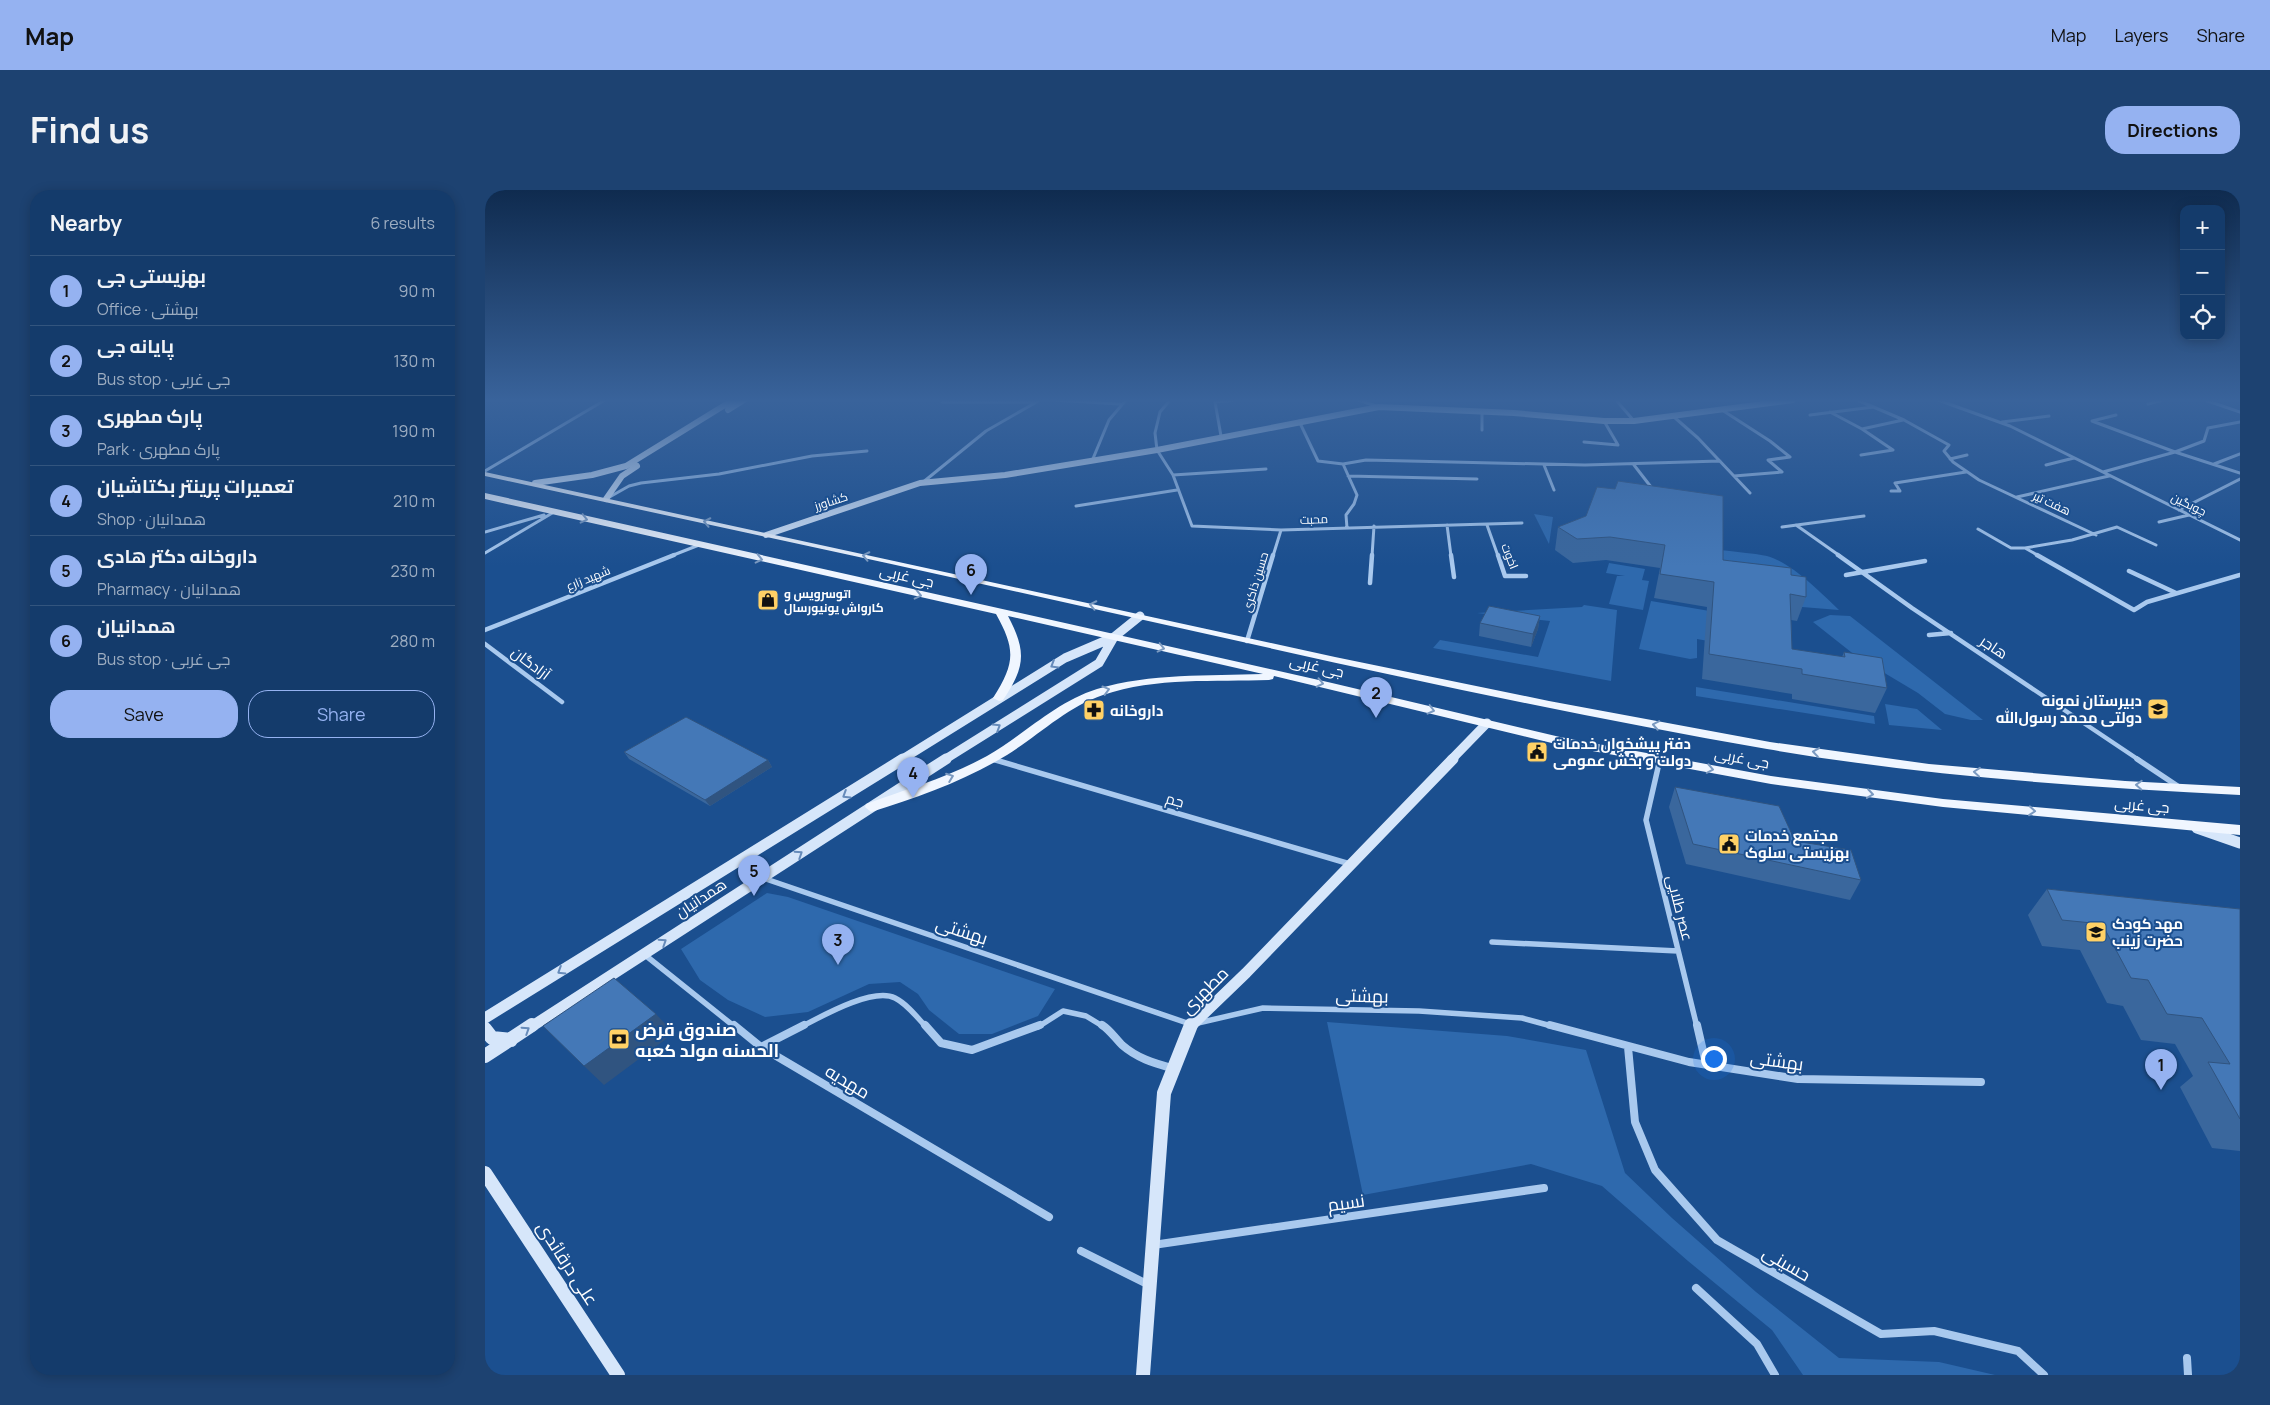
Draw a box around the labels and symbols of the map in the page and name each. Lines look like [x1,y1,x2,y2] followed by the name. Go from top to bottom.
[2029,486,2074,519] street label: هفت تیر
[811,488,850,515] street label: کشاورز
[2168,488,2209,521] street label: چوبگین
[1300,510,1328,528] street label: محبت
[579,513,588,524] one-way arrow
[702,517,711,528] one-way arrow
[1497,541,1523,571] street label: اخوت
[1238,550,1272,614] street label: حسین ذاکری
[861,551,870,562] one-way arrow
[755,553,764,564] one-way arrow
[955,554,987,595] pin: 6
[878,560,936,592] street label: جی غربی
[563,561,613,595] street label: شهید زارع
[784,585,884,616] place label: اتوسرویس و کارواش یونیورسال
[756,588,780,612] shop icon: اتوسرویس و کارواش یونیورسال
[913,589,922,599] one-way arrow
[1088,600,1097,611] one-way arrow
[1975,630,2012,664] street label: هاجر
[507,641,555,685] street label: آزادگان
[1157,642,1166,653] one-way arrow
[1288,650,1346,682] street label: جی غربی
[1050,658,1059,668] one-way arrow
[1360,677,1392,718] pin: 2
[1315,678,1324,688] one-way arrow
[1102,686,1110,696] one-way arrow
[1996,690,2142,728] place label: دبیرستان نمونه دولتی محمد رسول‌الله
[2146,697,2170,721] school or university icon: دبیرستان نمونه دولتی محمد رسول‌الله
[1082,698,1106,722] pharmacy icon: داروخانه
[1110,700,1163,721] place label: داروخانه
[1427,704,1436,715] one-way arrow
[1651,720,1660,730] one-way arrow
[992,723,1001,733] one-way arrow
[1553,733,1691,771] place label: دفتر پیشخوان خدمات دولت و بخش عمومی
[1525,740,1549,764] public building icon: دفتر پیشخوان خدمات دولت و بخش عمومی
[1713,742,1771,774] street label: جی غربی
[1811,747,1819,758] one-way arrow
[897,757,929,798] pin: 4
[1706,763,1714,773] one-way arrow
[1973,767,1981,778] one-way arrow
[945,773,953,783] one-way arrow
[2135,780,2143,791] one-way arrow
[1163,787,1187,813] street label: جم
[1866,788,1875,798] one-way arrow
[843,789,852,798] one-way arrow
[2114,792,2170,818] street label: جی غربی
[2028,806,2036,817] one-way arrow
[1745,825,1850,863] place label: مجتمع خدمات بهزیستی سلوک
[1717,832,1741,856] public building icon: مجتمع خدمات بهزیستی سلوک
[794,850,803,860] one-way arrow
[738,855,770,896] pin: 5
[1662,873,1698,943] street label: عصر طلایی
[671,874,731,922] street label: همدانیان
[933,910,991,950] street label: بهشتی
[2112,913,2183,951] place label: مهد کودک حضرت زینب
[2084,920,2108,944] school or university icon: مهد کودک حضرت زینب
[822,924,854,965] pin: 3
[657,938,666,948] one-way arrow
[1175,961,1233,1019] street label: مطهری
[557,965,566,975] one-way arrow
[1335,983,1389,1007] street label: بهشتی
[635,1017,779,1062] place label: صندوق قرض الحسنه مولد کعبه
[521,1026,530,1036] one-way arrow
[607,1027,631,1051] bank icon: صندوق قرض الحسنه مولد کعبه
[1749,1044,1805,1076] street label: بهشتی
[1701,1046,1727,1072] your location
[2145,1049,2177,1090] pin: 1
[821,1058,875,1104] street label: مهدیه
[1326,1188,1366,1217] street label: نسیم
[532,1216,604,1310] street label: علی درقائدی
[1758,1240,1816,1286] street label: حسینی

